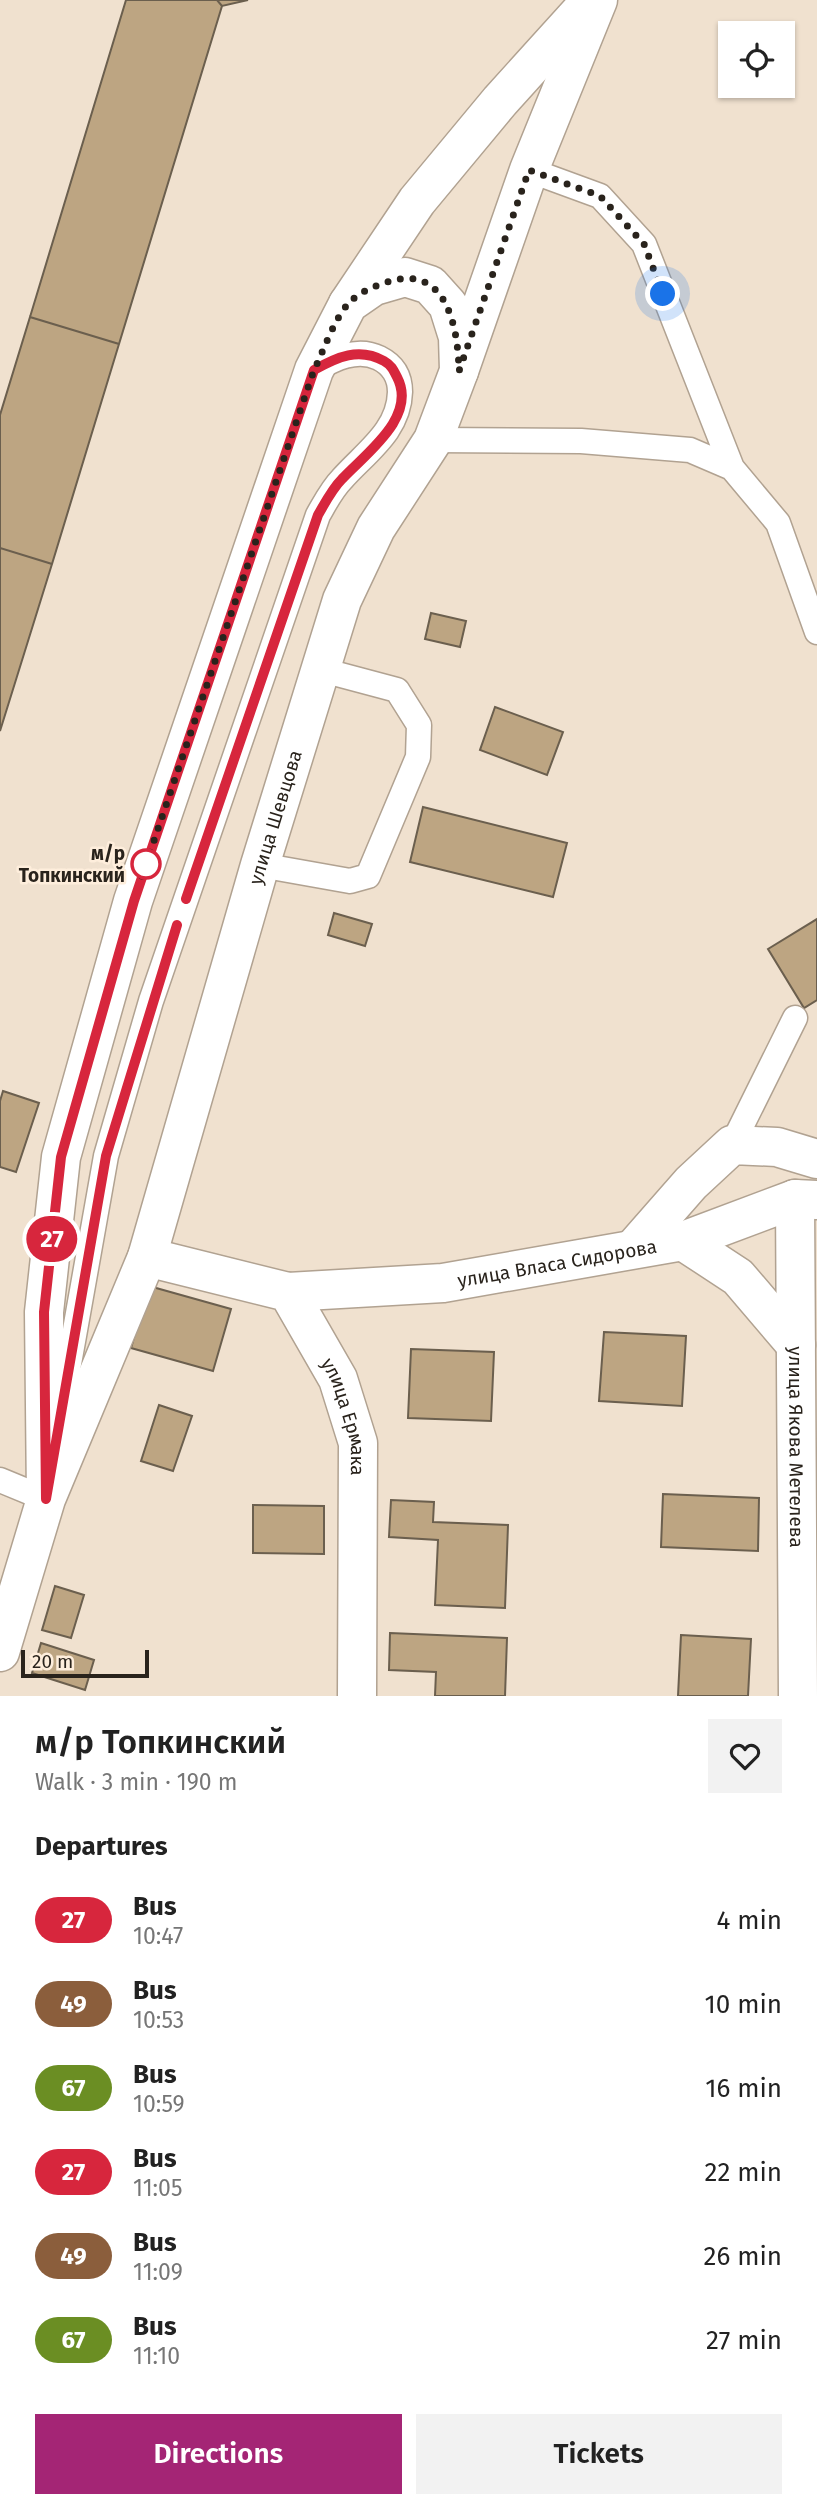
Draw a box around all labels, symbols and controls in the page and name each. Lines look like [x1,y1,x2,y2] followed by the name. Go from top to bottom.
[718,21,795,98] map controls
[718,21,795,98] button: locate
[645,276,680,311] your location
[243,747,306,887] street label: улица Шевцова
[19,842,125,887] place label: м/р Топкинский
[131,849,161,879] marker: м/р Топкинский
[20,1216,84,1262] line badge: 27
[40,1225,64,1253] text: 27
[456,1234,658,1292] street label: улица Власа Сидорова
[784,1346,809,1548] street label: улица Якова Метелева
[317,1353,370,1476] street label: улица Ермака
[21,1647,149,1679] scale bar
[32,1650,73,1673] text: 20 m
[708,1719,782,1793] button: heart
[35,1722,286,1762] text: м/р Топкинский
[35,1768,237,1796] text: Walk · 3 min · 190 m
[35,1831,168,1862] text: Departures
[133,1891,176,1922] text: Bus
[716,1905,782,1936] text: 4 min
[62,1906,85,1934] text: 27
[133,1922,183,1950] text: 10:47
[133,1975,176,2006] text: Bus
[704,1989,782,2020] text: 10 min
[60,1990,87,2018] text: 49
[133,2006,184,2034] text: 10:53
[133,2059,176,2090] text: Bus
[705,2073,782,2104] text: 16 min
[61,2074,86,2102] text: 67
[133,2090,185,2118] text: 10:59
[133,2143,176,2174] text: Bus
[705,2157,782,2188] text: 22 min
[62,2158,85,2186] text: 27
[133,2174,182,2202] text: 11:05
[133,2227,176,2258] text: Bus
[704,2241,782,2272] text: 26 min
[60,2242,87,2270] text: 49
[133,2258,183,2286] text: 11:09
[133,2311,176,2342] text: Bus
[706,2325,782,2356] text: 27 min
[61,2326,86,2354] text: 67
[133,2342,180,2370] text: 11:10
[35,2414,402,2494] button: Directions
[416,2414,782,2494] button: Tickets

